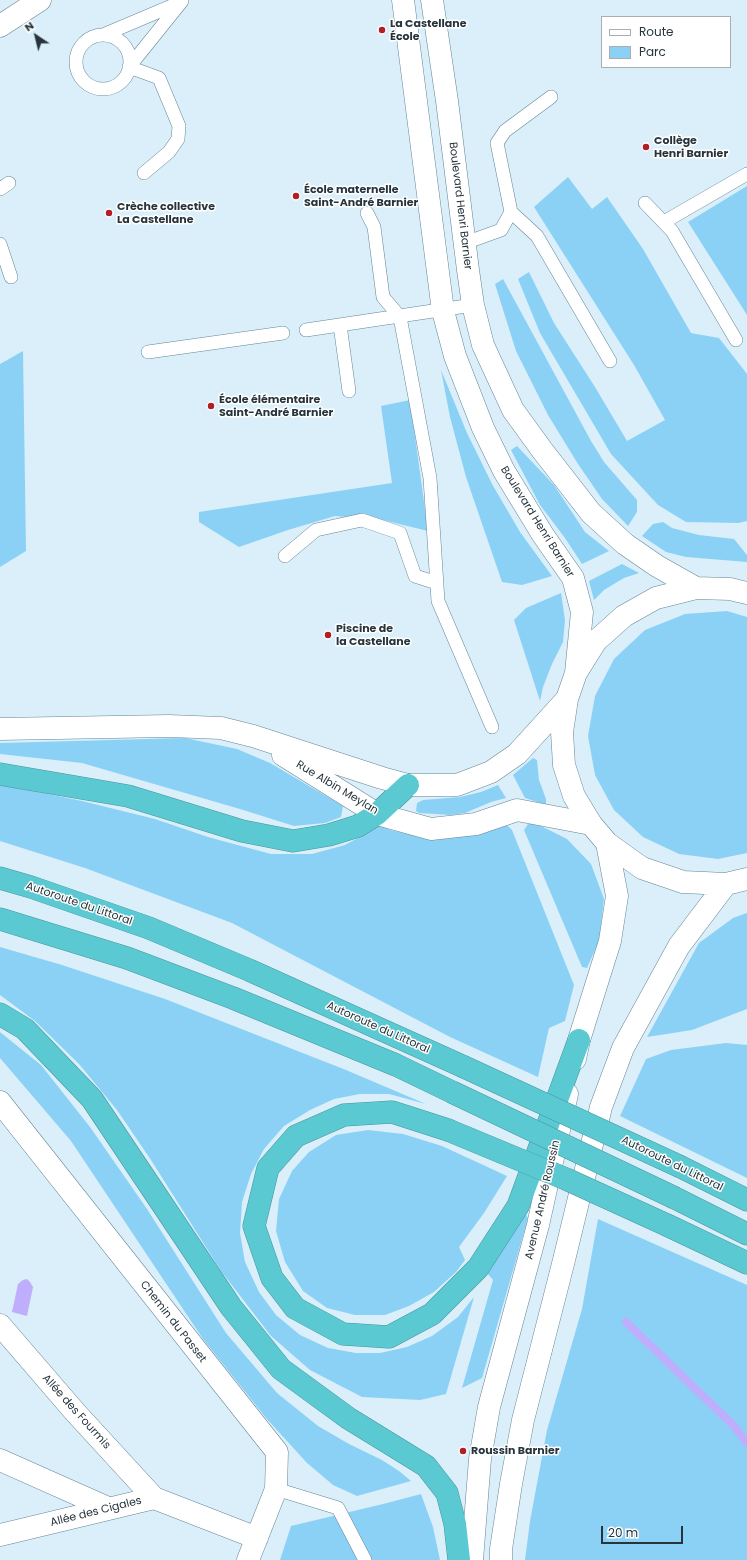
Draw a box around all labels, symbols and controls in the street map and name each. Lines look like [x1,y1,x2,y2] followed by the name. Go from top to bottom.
[16,16,56,56] north arrow
[601,16,731,68] legend
[21,17,37,35] text: N
[390,17,466,43] place label: La Castellane École
[639,23,673,40] text: Route
[377,25,387,35] marker: La Castellane École
[639,43,666,60] text: Parc
[654,134,728,160] place label: Collège Henri Barnier
[446,141,474,271] street label: Boulevard Henri Barnier
[641,142,651,152] marker: Collège Henri Barnier
[304,183,418,209] place label: École maternelle Saint-André Barnier
[291,191,301,201] marker: École maternelle Saint-André Barnier
[117,200,215,226] place label: Crèche collective La Castellane
[104,208,114,218] marker: Crèche collective La Castellane
[219,393,333,419] place label: École élémentaire Saint-André Barnier
[206,401,216,411] marker: École élémentaire Saint-André Barnier
[497,464,577,580] street label: Boulevard Henri Barnier
[336,622,410,648] place label: Piscine de la Castellane
[323,630,333,640] marker: Piscine de la Castellane
[294,758,380,818] street label: Rue Albin Meylan
[24,880,134,928] street label: Autoroute du Littoral
[324,999,432,1057] street label: Autoroute du Littoral
[619,1134,725,1194] street label: Autoroute du Littoral
[523,1139,563,1261] street label: Avenue André Roussin
[137,1279,209,1365] street label: Chemin du Passet
[39,1372,113,1452] street label: Allée des Fourmis
[471,1444,559,1458] place label: Roussin Barnier
[458,1446,468,1456] marker: Roussin Barnier
[49,1494,143,1530] street label: Allée des Cigales
[603,1518,685,1544] scale bar
[608,1524,638,1541] text: 20 m

